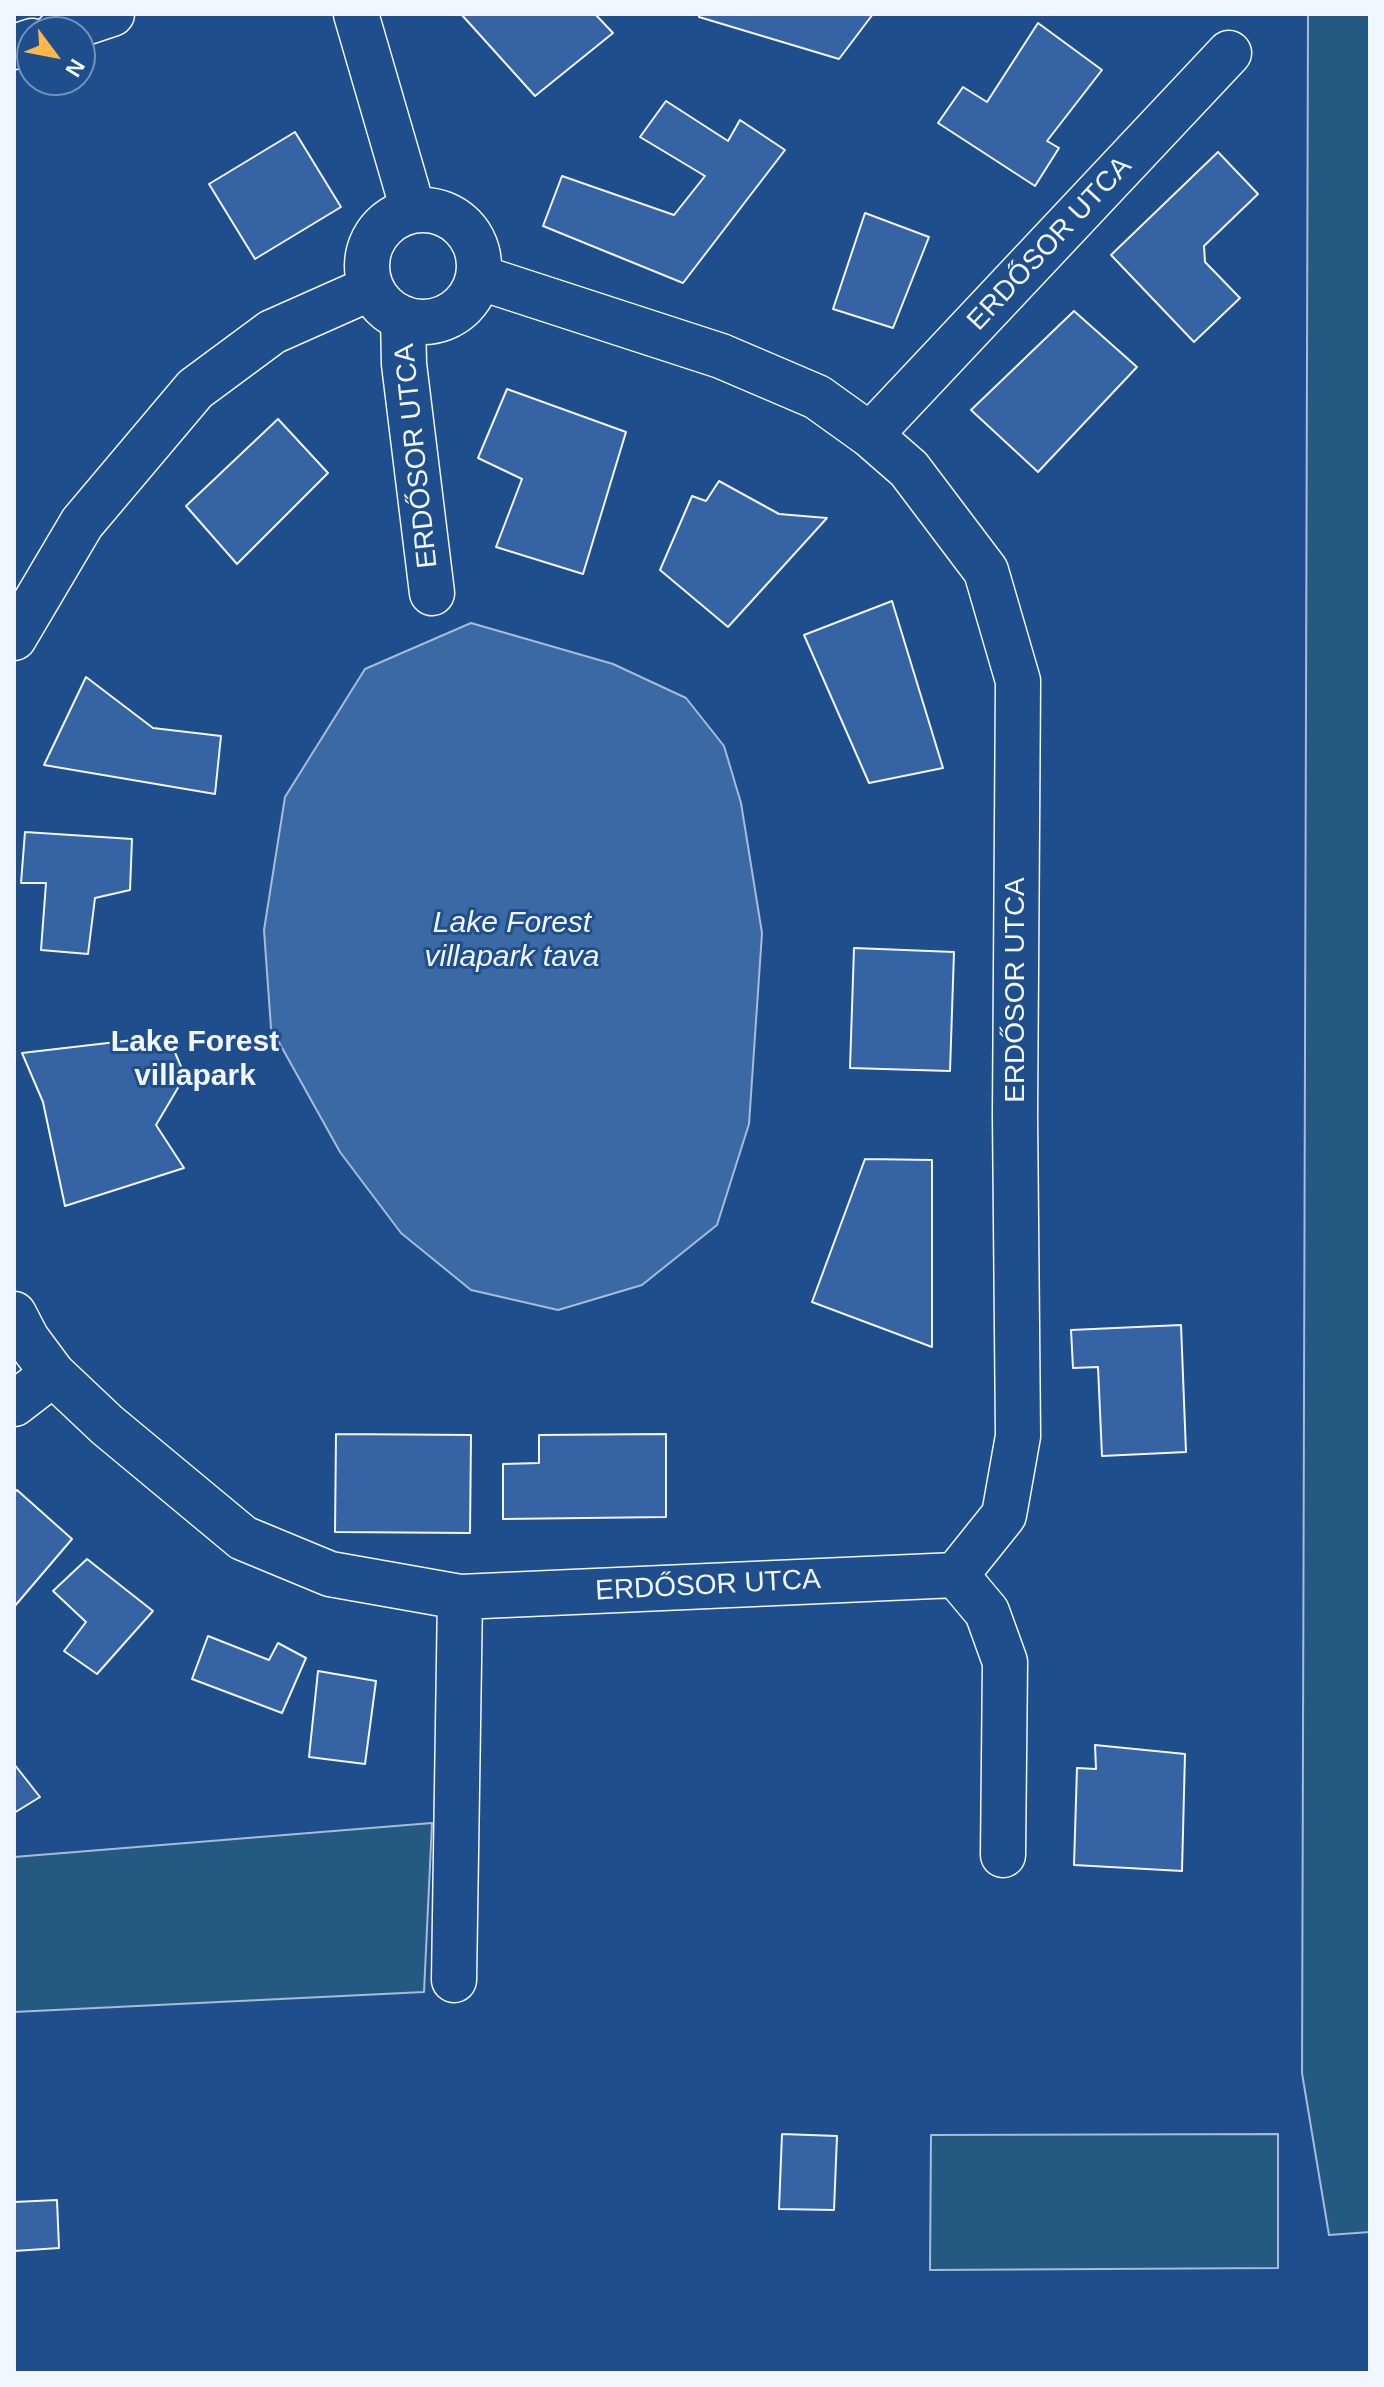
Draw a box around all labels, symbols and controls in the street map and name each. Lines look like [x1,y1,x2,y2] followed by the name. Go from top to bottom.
[16,16,96,96] north arrow
[60,55,90,81] text: N
[961,150,1139,338] street label: ERDŐSOR UTCA
[389,342,445,570] street label: ERDŐSOR UTCA
[999,877,1033,1103] street label: ERDŐSOR UTCA
[424,906,600,976] water label: Lake Forest villapark tava
[111,1025,279,1096] district label: Lake Forest villapark
[594,1563,822,1609] street label: ERDŐSOR UTCA

